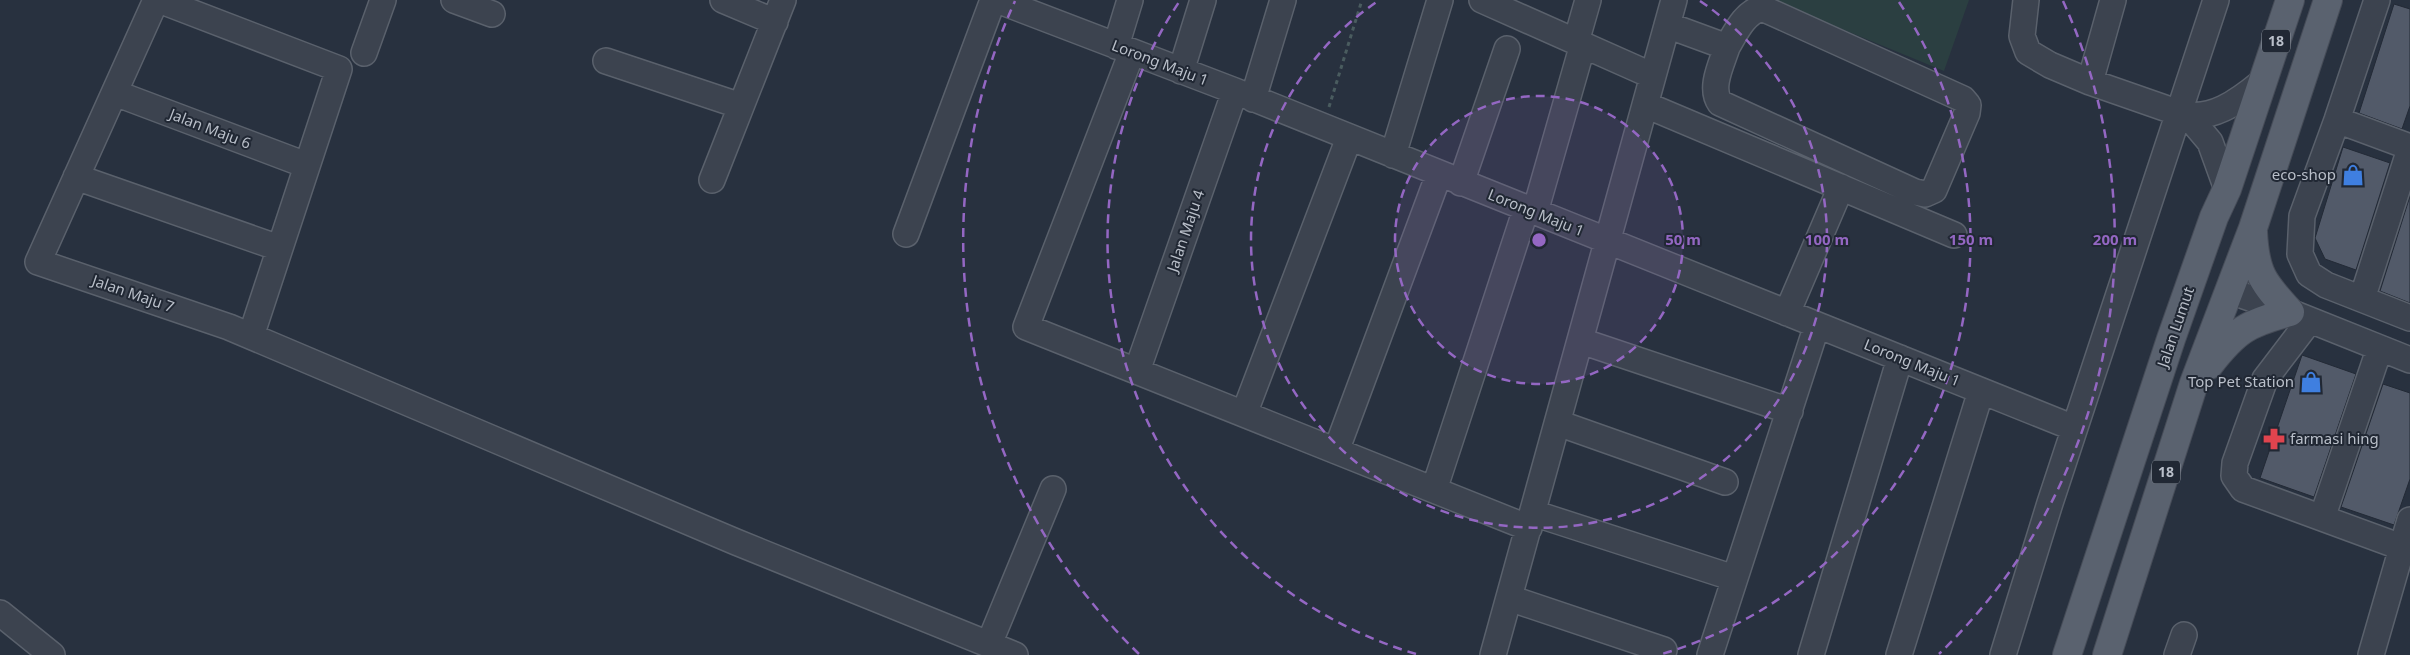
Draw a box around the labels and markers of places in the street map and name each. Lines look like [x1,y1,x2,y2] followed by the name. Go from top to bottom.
[2340,162,2366,188] shop icon: eco-shop
[2272,164,2336,184] place label: eco-shop
[1530,231,1548,249] centre of rings
[2298,369,2324,395] shop icon: Top Pet Station
[2188,371,2294,391] place label: Top Pet Station
[2261,426,2287,452] pharmacy icon: farmasi hing
[2290,428,2379,448] place label: farmasi hing

